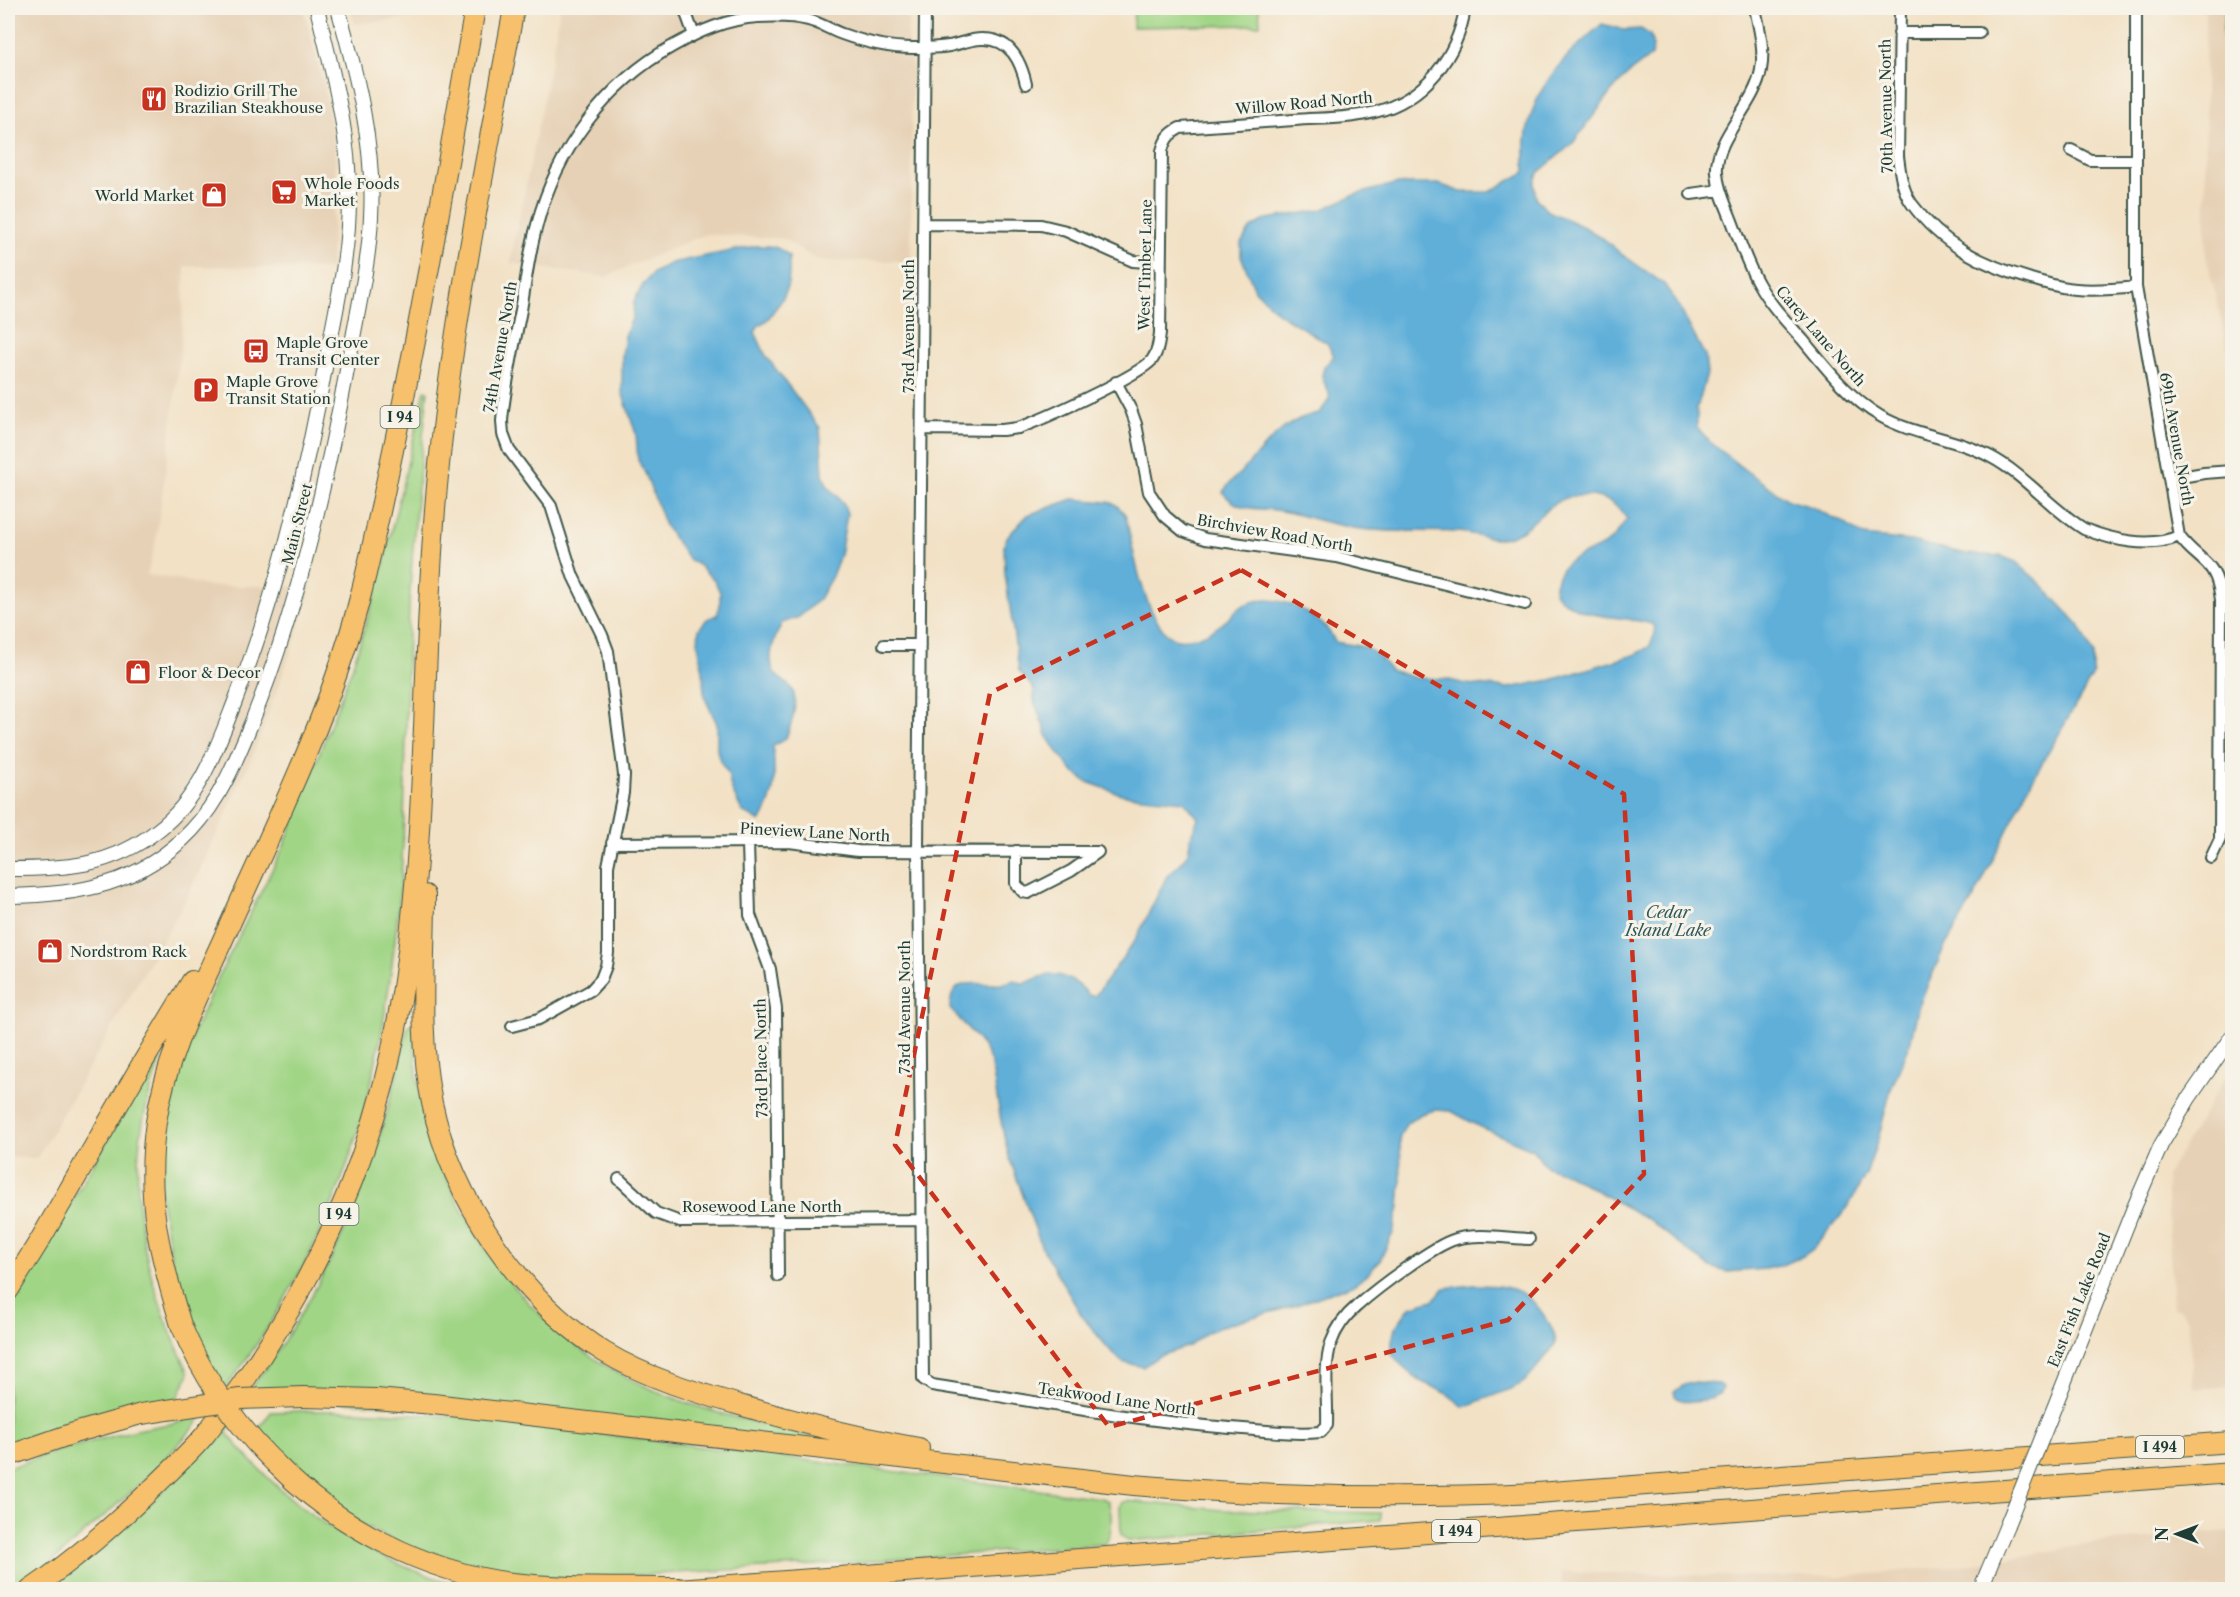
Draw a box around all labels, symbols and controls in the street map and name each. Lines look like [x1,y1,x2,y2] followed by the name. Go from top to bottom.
[1875,38,1897,173] street label: 70th Avenue North
[174,81,323,117] place label: Rodizio Grill The Brazilian Steakhouse
[139,84,169,114] restaurant icon: Rodizio Grill The Brazilian Steakhouse
[1233,87,1374,119] street label: Willow Road North
[303,174,399,210] place label: Whole Foods Market
[269,177,299,207] supermarket icon: Whole Foods Market
[199,180,229,210] shop icon: World Market
[94,186,195,205] place label: World Market
[1134,199,1156,332] street label: West Timber Lane
[899,258,918,393] street label: 73rd Avenue North
[479,279,521,414] street label: 74th Avenue North
[1772,282,1870,391] street label: Carey Lane North
[276,333,380,369] place label: Maple Grove Transit Center
[241,336,271,366] bus stop icon: Maple Grove Transit Center
[2156,371,2198,508] street label: 69th Avenue North
[226,372,332,408] place label: Maple Grove Transit Station
[191,375,221,405] parking icon: Maple Grove Transit Station
[380,406,420,428] road number: I 94
[278,481,316,567] street label: Main Street
[1196,510,1355,556] street label: Birchview Road North
[123,657,153,687] shop icon: Floor & Decor
[158,663,261,682] place label: Floor & Decor
[739,819,891,845] street label: Pineview Lane North
[1623,902,1712,940] water label: Cedar Island Lake
[35,936,65,966] shop icon: Nordstrom Rack
[895,939,914,1074] street label: 73rd Avenue North
[70,942,188,961] place label: Nordstrom Rack
[750,997,772,1118] street label: 73rd Place North
[682,1197,843,1216] street label: Rosewood Lane North
[320,1203,358,1225] road number: I 94
[2043,1230,2115,1370] street label: East Fish Lake Road
[1037,1378,1198,1420] street label: Teakwood Lane North
[2136,1436,2184,1458] road number: I 494
[2147,1504,2207,1564] north arrow
[1432,1520,1480,1542] road number: I 494
[2152,1527,2172,1541] text: N

